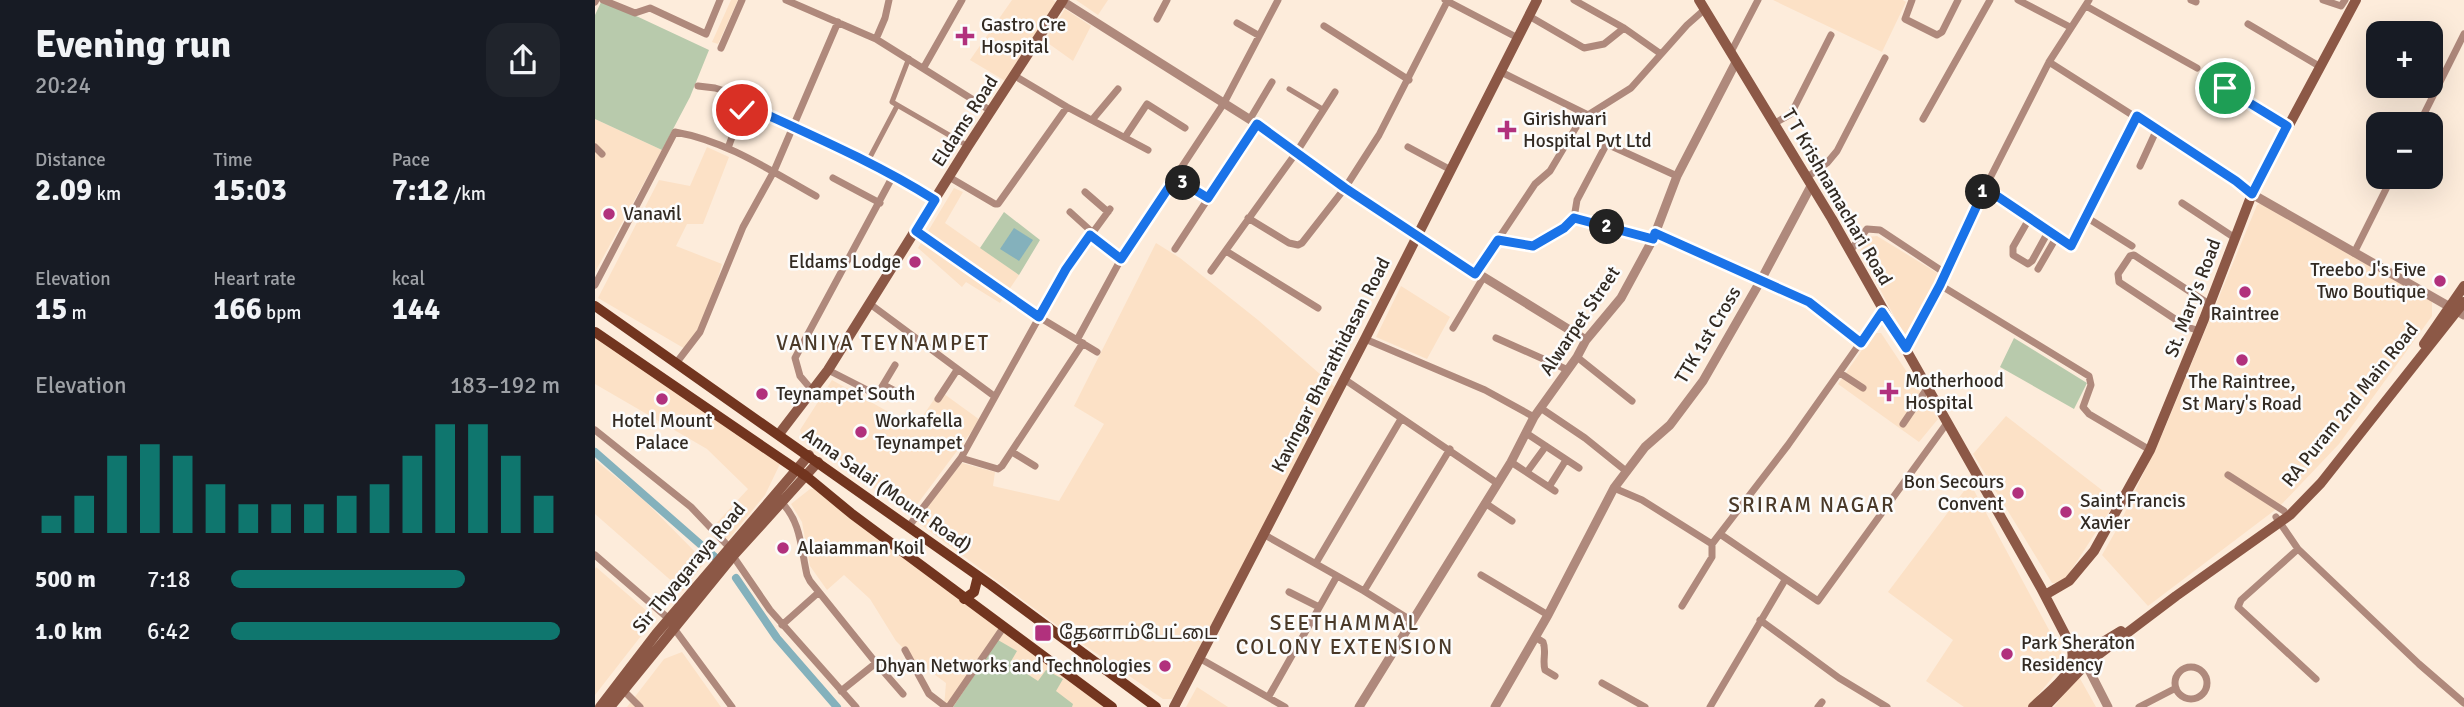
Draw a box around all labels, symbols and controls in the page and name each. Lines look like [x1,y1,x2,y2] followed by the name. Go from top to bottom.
[981,13,1066,59] place label: Gastro Cre Hospital
[35,21,231,68] text: Evening run
[2366,21,2443,189] map controls
[2366,21,2443,98] button: +
[486,23,560,97] button: share
[955,26,975,46] marker: Gastro Cre Hospital
[2195,58,2255,118] pin
[2206,69,2244,107] icon: arrive
[35,71,91,100] text: 20:24
[927,71,1003,171] street label: Eldams Road
[712,80,772,140] pin
[723,91,761,129] icon: check
[1776,104,1898,290] street label: T T Krishnamachari Road
[1523,107,1652,153] place label: Girishwari Hospital Pvt Ltd
[2366,112,2443,189] button: −
[1497,120,1517,140] marker: Girishwari Hospital Pvt Ltd
[35,148,106,172] text: Distance
[213,148,252,172] text: Time
[392,148,430,172] text: Pace
[1165,166,1201,200] pin: 3
[1177,170,1188,194] text: 3
[35,172,92,209] text: 2.09
[213,172,287,209] text: 15:03
[392,172,449,209] text: 7:12
[1965,174,2001,210] pin: 1
[1977,179,1988,203] text: 1
[92,182,121,206] text: km
[449,182,486,206] text: /km
[623,202,682,226] place label: Vanavil
[601,206,617,222] marker: Vanavil
[1590,210,1625,244] pin: 2
[1601,214,1612,238] text: 2
[2159,235,2227,361] street label: St. Mary's Road
[789,250,901,274] place label: Eldams Lodge
[1266,253,1396,477] street label: Kavingar Bharathidasan Road
[907,254,923,270] marker: Eldams Lodge
[2310,258,2426,304] place label: Treebo J's Five Two Boutique
[1535,261,1626,380] street label: Alwarpet Street
[35,267,111,291] text: Elevation
[213,267,296,291] text: Heart rate
[392,267,425,291] text: kcal
[2432,273,2448,289] marker: Treebo J's Five Two Boutique
[1670,282,1746,388] street label: TTK 1st Cross
[2237,284,2253,300] marker: Raintree
[35,291,67,328] text: 15
[213,291,262,328] text: 166
[392,291,440,328] text: 144
[67,301,87,325] text: m
[262,301,301,325] text: bpm
[2211,302,2279,326] place label: Raintree
[2276,318,2424,492] street label: RA Puram 2nd Main Road
[776,330,990,356] district label: VANIYA TEYNAMPET
[2234,352,2250,368] marker: The Raintree, St Mary's Road
[1905,369,2004,415] place label: Motherhood Hospital
[2182,370,2302,416] place label: The Raintree, St Mary's Road
[35,371,127,400] text: Elevation
[450,371,560,400] text: 183–192 m
[776,382,915,406] place label: Teynampet South
[1879,382,1899,402] marker: Motherhood Hospital
[754,386,770,402] marker: Teynampet South
[654,391,670,407] marker: Hotel Mount Palace
[612,409,713,455] place label: Hotel Mount Palace
[875,409,963,455] place label: Workafella Teynampet
[798,423,976,557] street label: Anna Salai (Mount Road)
[853,424,869,440] marker: Workafella Teynampet
[1904,470,2004,516] place label: Bon Secours Convent
[2010,485,2026,501] marker: Bon Secours Convent
[2080,489,2186,535] place label: Saint Francis Xavier
[1728,492,1896,518] district label: SRIRAM NAGAR
[627,498,751,638] street label: Sir Thyagaraya Road
[2058,504,2074,520] marker: Saint Francis Xavier
[797,536,925,560] place label: Alaiamman Koil
[775,540,791,556] marker: Alaiamman Koil
[35,565,96,594] text: 500 m
[147,565,190,594] text: 7:18
[1236,610,1454,660] district label: SEETHAMMAL COLONY EXTENSION
[35,617,102,646] text: 1.0 km
[147,617,190,646] text: 6:42
[1059,621,1217,645] place label: தேனாம்பேட்டை
[1033,623,1053,643] marker: தேனாம்பேட்டை
[2021,631,2135,677] place label: Park Sheraton Residency
[1999,646,2015,662] marker: Park Sheraton Residency
[875,654,1151,678] place label: Dhyan Networks and Technologies
[1157,658,1173,674] marker: Dhyan Networks and Technologies

